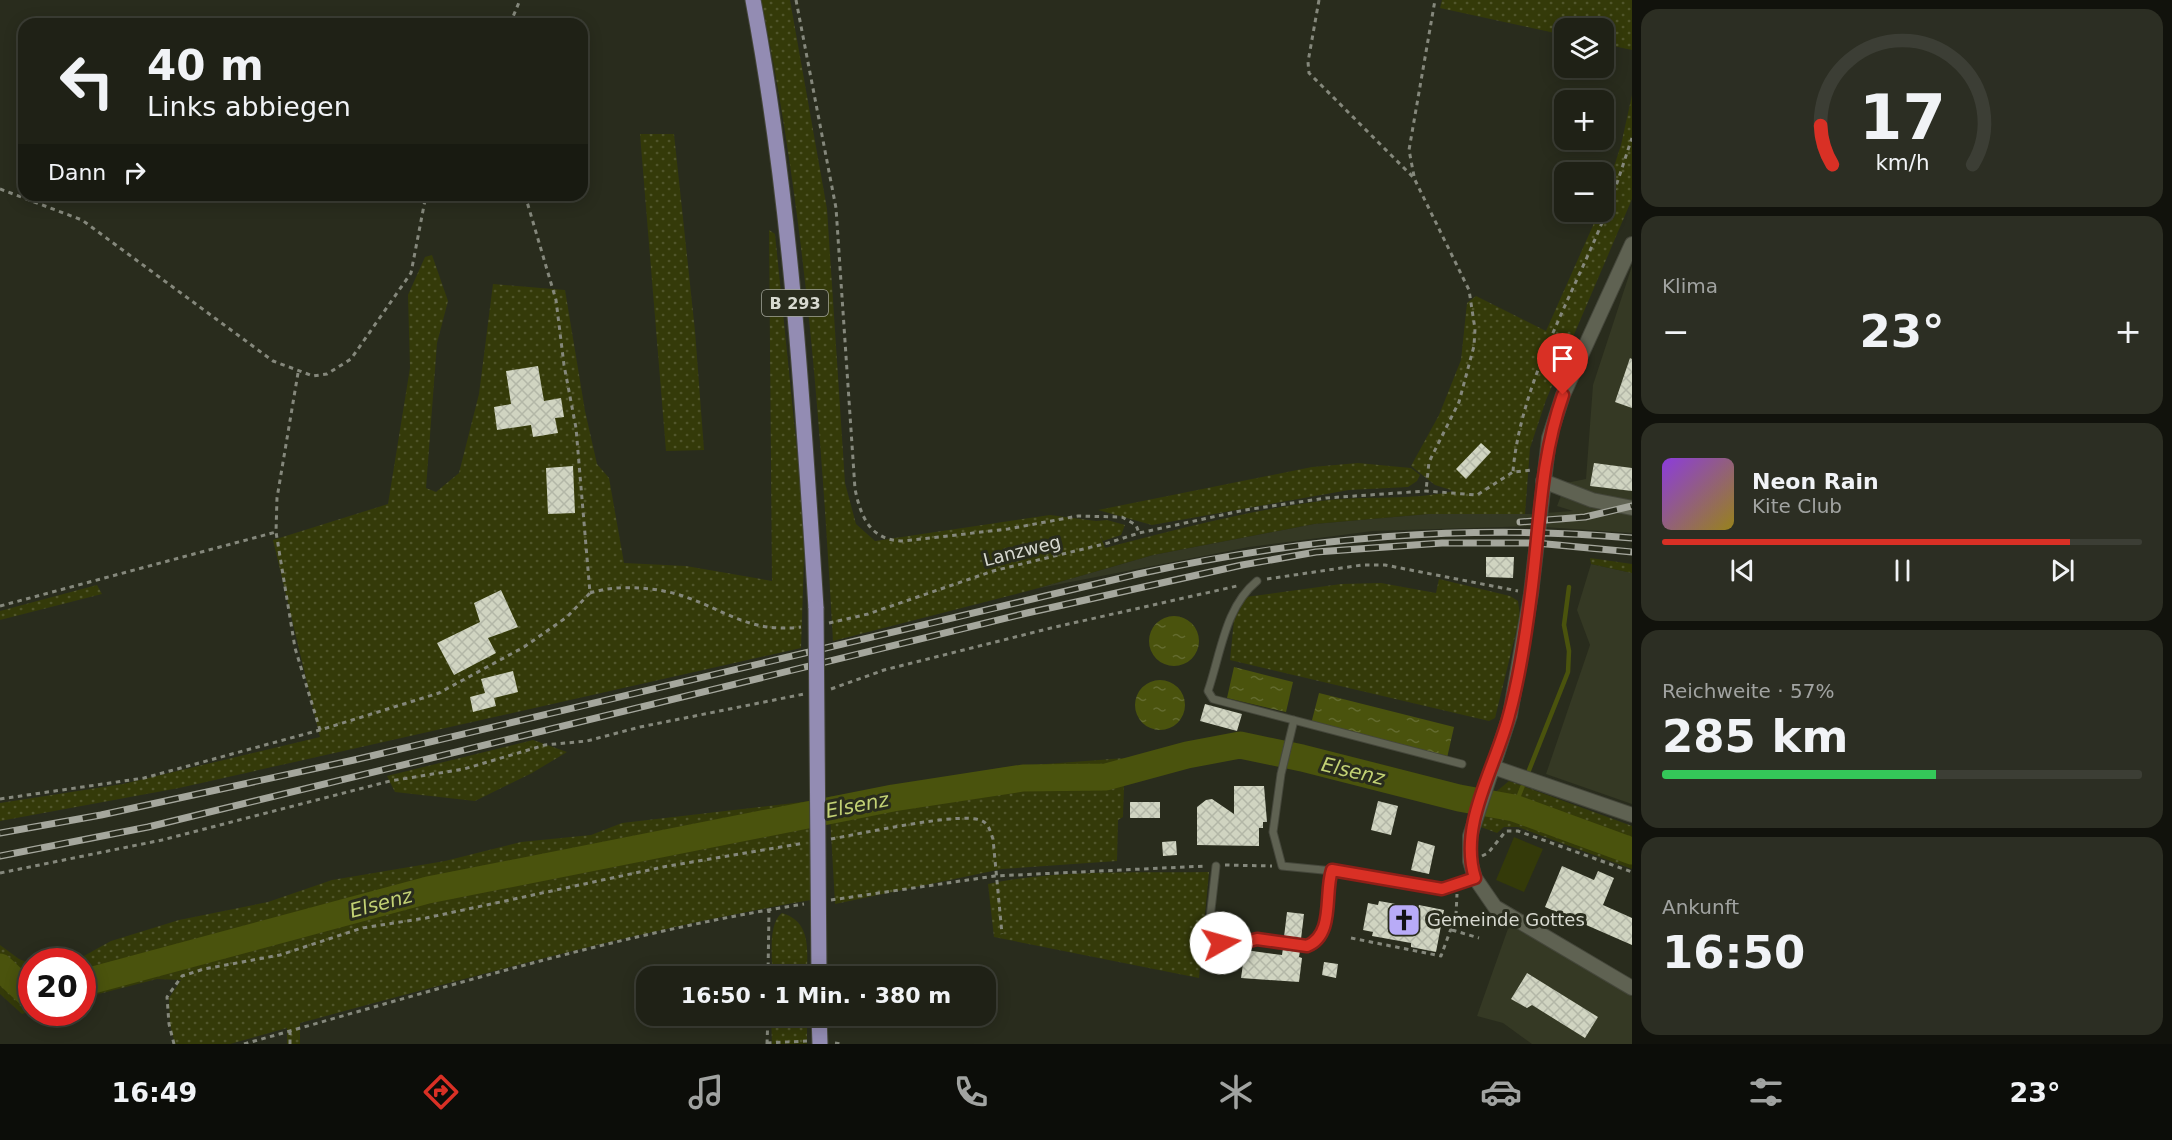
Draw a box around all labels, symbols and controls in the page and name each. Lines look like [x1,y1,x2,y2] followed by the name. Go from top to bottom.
[1554,18,1614,222] map controls
[1554,18,1614,78] button: layers
[147,41,264,90] text: 40 m
[48,42,126,120] icon: left
[1859,81,1945,154] text: 17
[1554,90,1614,150] button: +
[147,91,351,122] text: Links abbiegen
[1875,150,1929,175] text: km/h
[118,156,151,189] icon: right
[48,160,106,185] text: Dann
[1554,162,1614,222] button: −
[1662,274,1718,298] text: Klima
[762,290,828,316] road number: B 293
[1859,305,1945,358] text: 23°
[1662,312,1690,351] text: −
[2114,312,2142,351] text: +
[1537,333,1588,395] pin
[1546,342,1579,375] icon: arrive
[1752,469,1879,494] text: Neon Rain
[1752,494,1842,518] text: Kite Club
[981,531,1063,570] street label: Lanzweg
[1726,554,1759,587] icon: previous
[1886,554,1919,587] icon: pause
[2046,554,2079,587] icon: next
[1662,679,1834,703] text: Reichweite · 57%
[1662,710,1848,763] text: 285 km
[1319,752,1387,790] water label: Elsenz
[823,787,891,823] water label: Elsenz
[347,883,416,923] water label: Elsenz
[1662,895,1739,919] text: Ankunft
[1386,902,1422,938] church icon: Gemeinde Gottes
[1427,909,1585,930] place label: Gemeinde Gottes
[1189,911,1253,975] position arrow
[1662,926,1805,979] text: 16:50
[18,948,96,1026] speed limit sign: 20
[681,983,951,1008] text: 16:50 · 1 Min. · 380 m
[420,1071,462,1113] icon: directions
[685,1071,727,1113] icon: music
[950,1071,992,1113] icon: phone
[1215,1071,1257,1113] icon: climate
[1480,1071,1522,1113] icon: car
[1745,1071,1787,1113] icon: filters
[111,1077,197,1108] text: 16:49
[2009,1077,2060,1108] text: 23°

